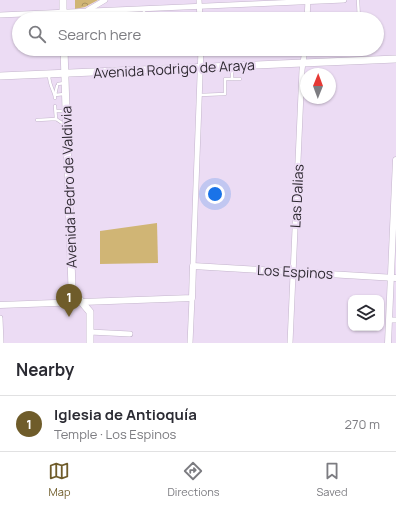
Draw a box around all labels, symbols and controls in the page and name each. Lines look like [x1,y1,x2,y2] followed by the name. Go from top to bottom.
[12,12,384,56] search box
[26,23,48,45] icon: search
[58,24,141,45] text: Search here
[93,55,255,82] street label: Avenida Rodrigo de Araya
[300,68,336,104] north arrow
[56,106,81,268] street label: Avenida Pedro de Valdivia
[285,164,308,228] street label: Las Dalias
[205,184,225,204] your location
[256,260,334,283] street label: Los Espinos
[56,284,82,317] pin: 1
[348,295,384,331] map controls
[348,295,384,331] button: layers
[16,358,74,381] text: Nearby
[54,404,197,425] text: Iglesia de Antioquía
[26,415,32,433] text: 1
[345,415,380,433] text: 270 m
[54,425,176,443] text: Temple · Los Espinos
[48,460,70,499] tab: Map
[167,460,220,499] tab: Directions
[317,460,348,499] tab: Saved

